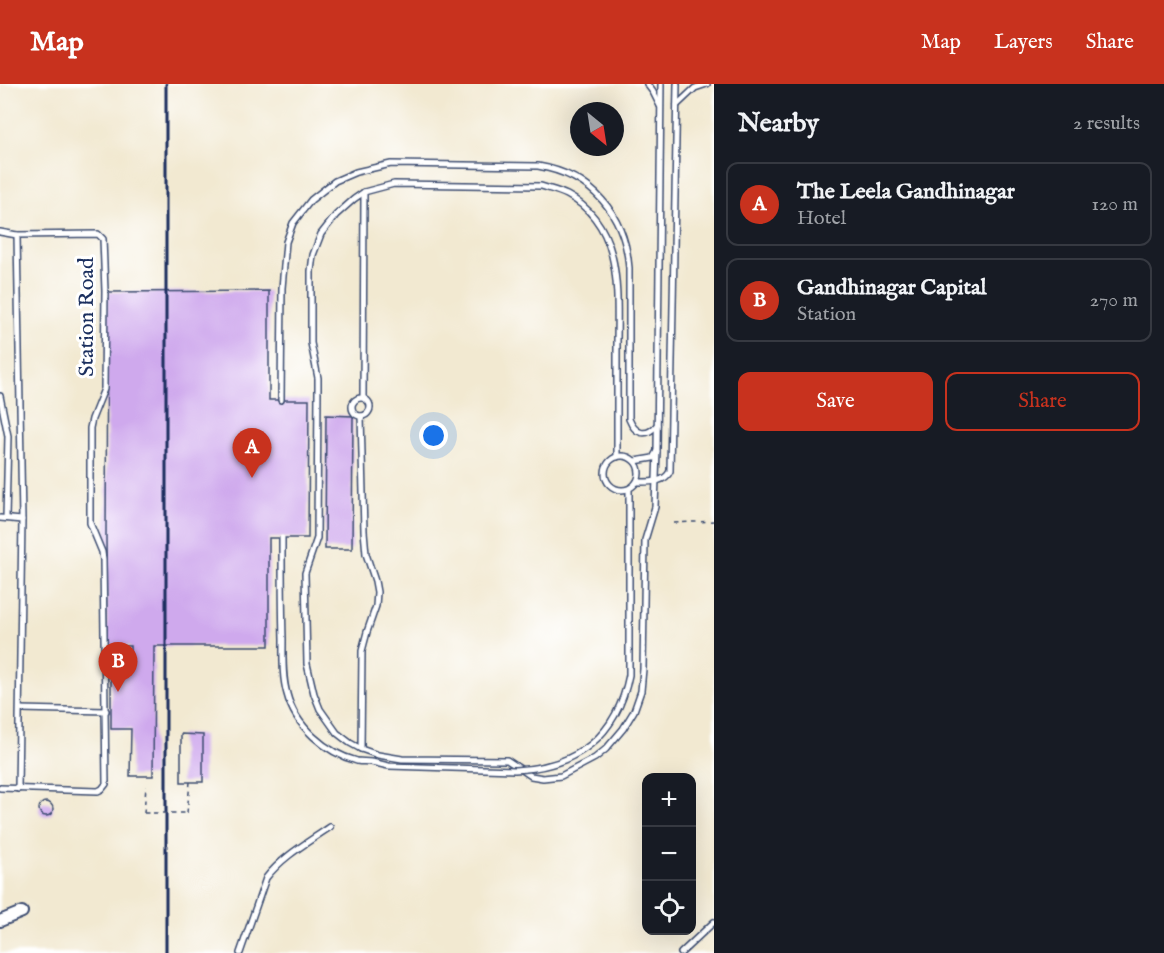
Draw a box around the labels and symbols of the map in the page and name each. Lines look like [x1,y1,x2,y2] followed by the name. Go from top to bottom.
[570,102,624,156] north arrow
[73,257,101,377] street label: Station Road
[419,421,448,450] your location
[232,428,272,478] pin: A
[98,642,138,692] pin: B

